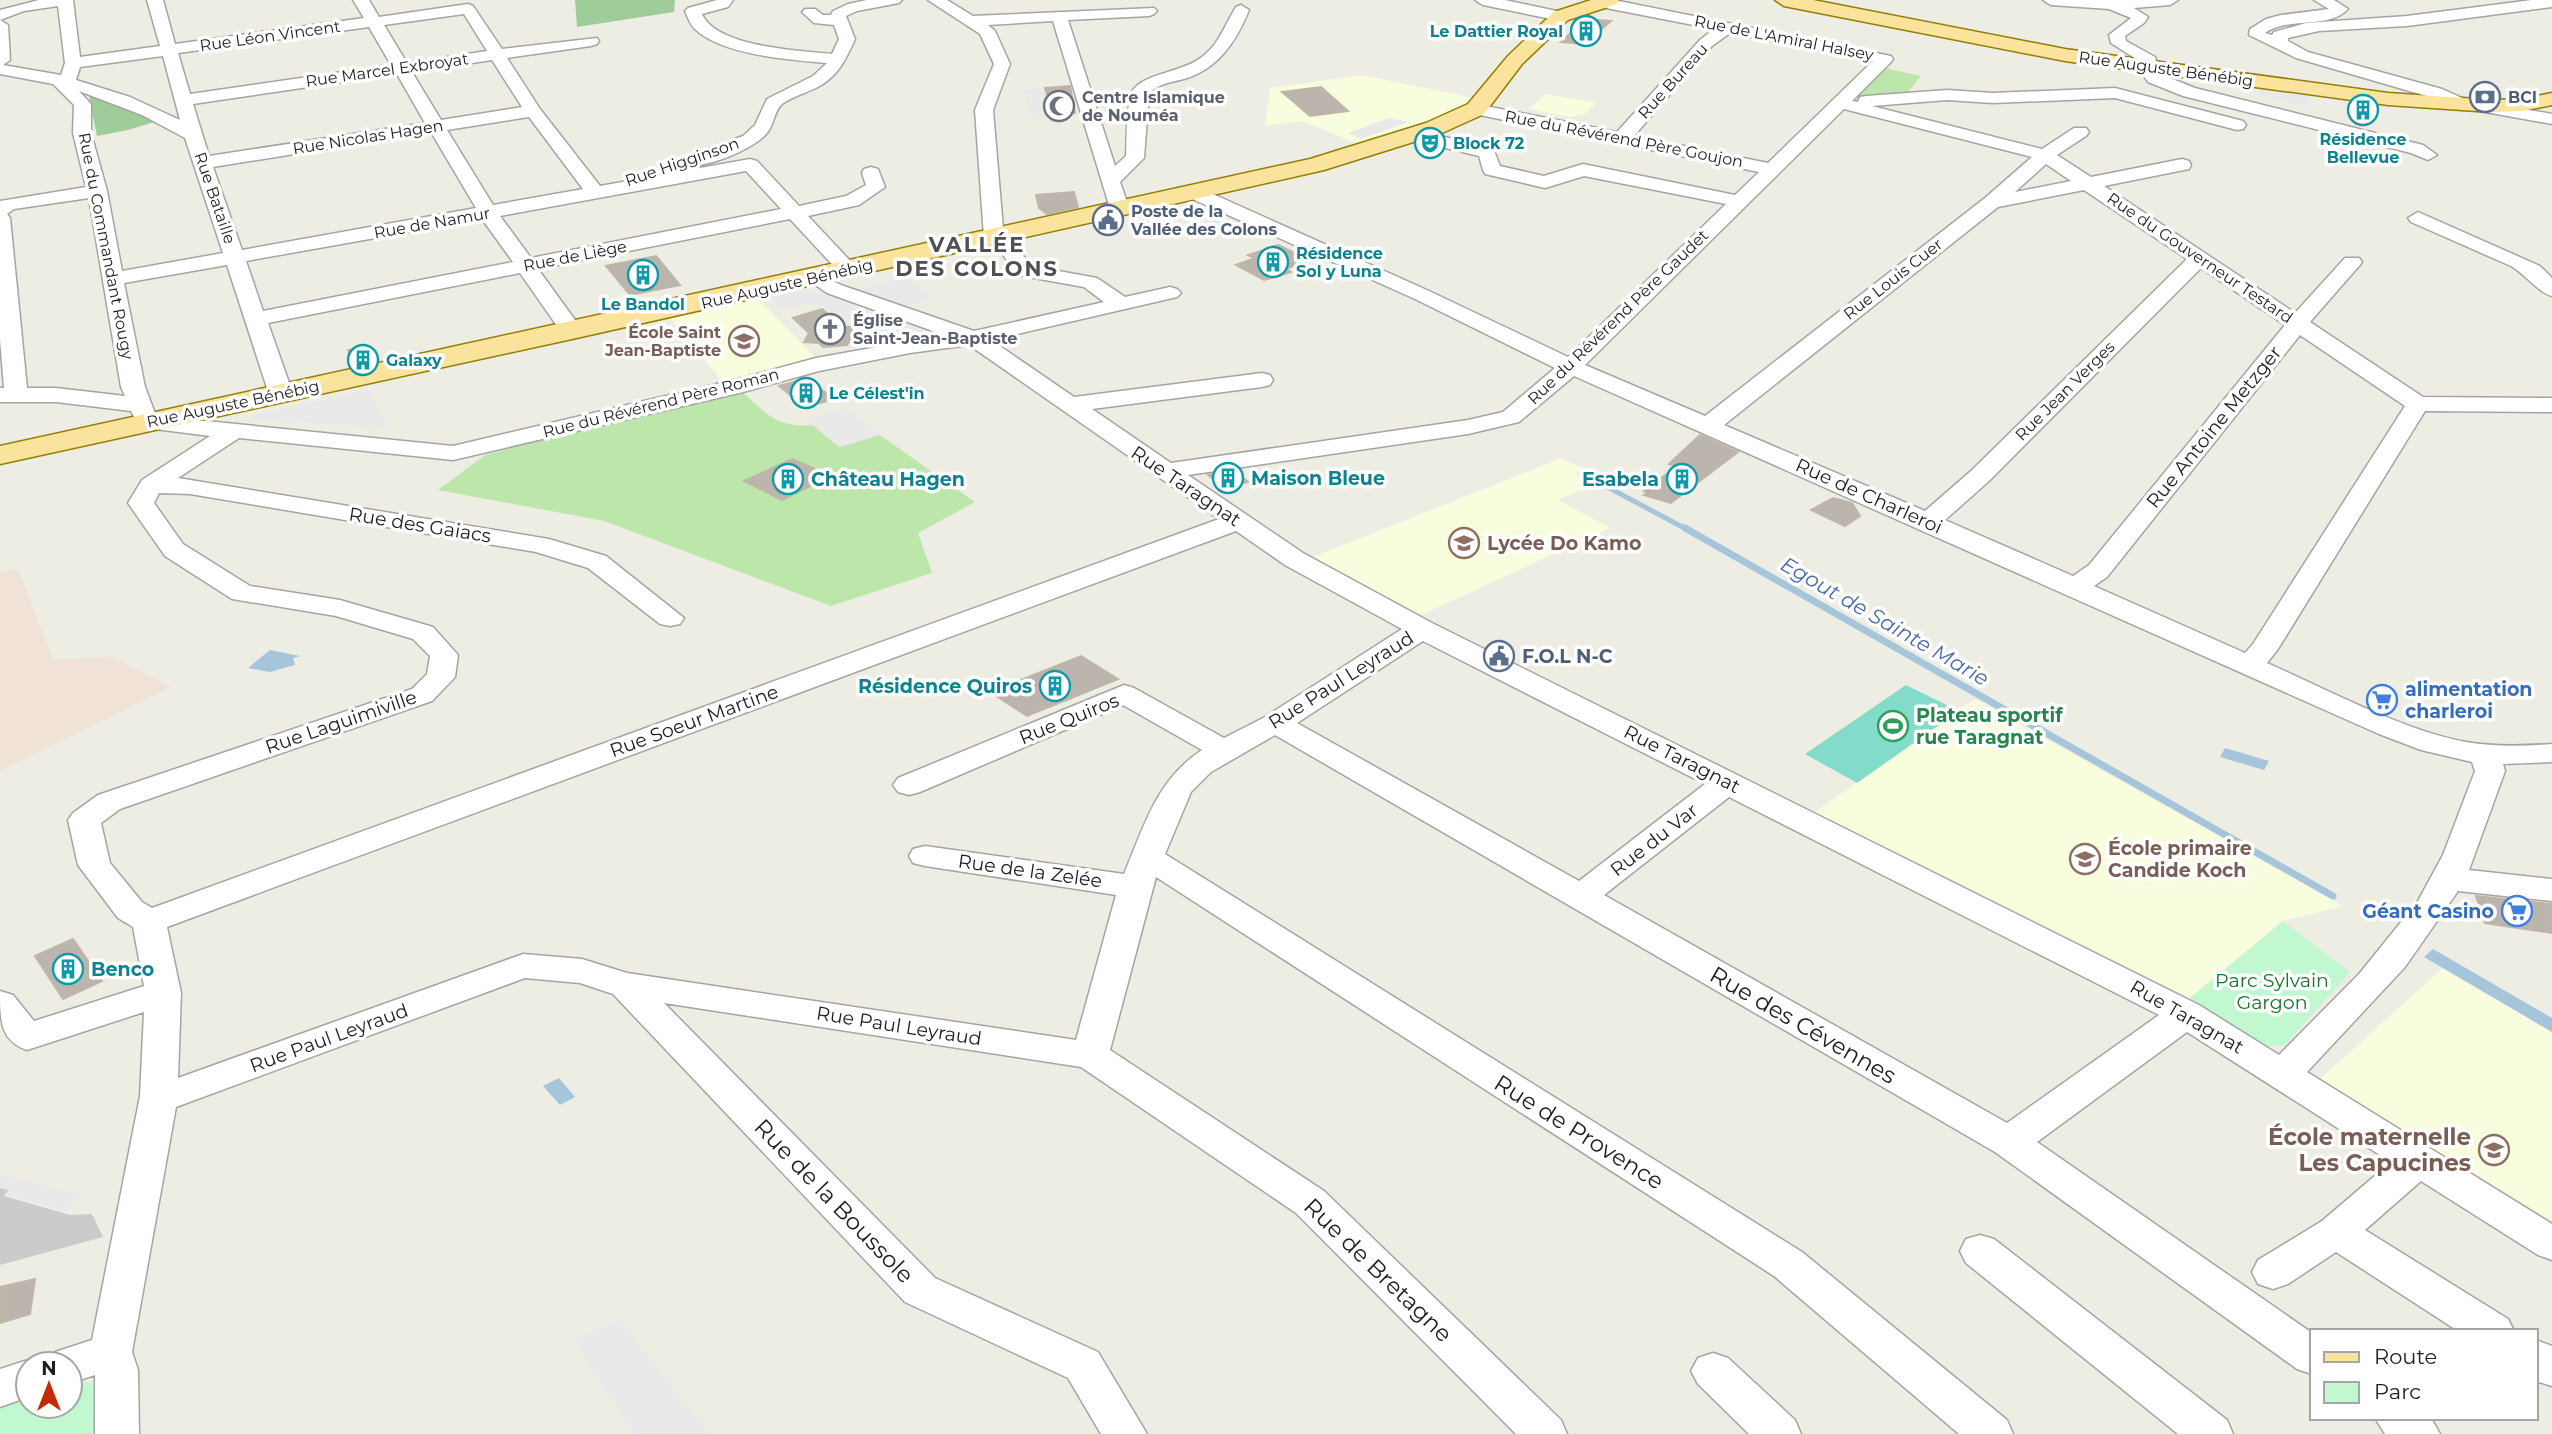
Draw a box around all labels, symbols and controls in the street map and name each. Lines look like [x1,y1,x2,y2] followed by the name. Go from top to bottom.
[1693,11,1875,65] street label: Rue de L'Amiral Halsey
[1569,14,1603,48] building icon: Le Dattier Royal
[198,17,342,55] street label: Rue Léon Vincent
[1430,22,1563,41] place label: Le Dattier Royal
[1634,39,1712,123] street label: Rue Bureau
[2077,47,2255,91] street label: Rue Auguste Bénébig
[304,49,470,91] street label: Rue Marcel Exbroyat
[2468,80,2502,114] bank icon: BCI
[1082,88,1225,125] place label: Centre Islamique de Nouméa
[2508,88,2537,107] place label: BCI
[1042,89,1076,123] mosque icon: Centre Islamique de Nouméa
[2346,93,2380,127] building icon: Résidence Bellevue
[1503,107,1745,171] street label: Rue du Révérend Père Goujon
[291,116,445,158] street label: Rue Nicolas Hagen
[1413,126,1447,160] theatre icon: Block 72
[2320,130,2406,167] place label: Résidence Bellevue
[75,131,137,361] street label: Rue du Commandant Rougy
[623,134,741,190] street label: Rue Higginson
[1453,134,1524,153] place label: Block 72
[190,150,240,246] street label: Rue Bataille
[2104,189,2296,327] street label: Rue du Gouverneur Testard
[1130,202,1278,239] place label: Poste de la Vallée des Colons
[373,203,491,243] street label: Rue de Namur
[1091,203,1125,237] public building icon: Poste de la Vallée des Colons
[1524,225,1713,408] street label: Rue du Révérend Père Gaudet
[895,232,1059,281] district label: VALLÉE DES COLONS
[1840,234,1946,324] street label: Rue Louis Cuer
[522,237,628,275] street label: Rue de Liège
[1296,244,1383,281] place label: Résidence Sol y Luna
[1256,245,1290,279] building icon: Résidence Sol y Luna
[699,255,875,313] street label: Rue Auguste Bénébig
[626,258,660,292] building icon: Le Bandol
[601,295,685,314] place label: Le Bandol
[853,311,1017,348] place label: Église Saint-Jean-Baptiste
[813,312,847,346] church icon: Église Saint-Jean-Baptiste
[604,323,721,360] place label: École Saint Jean-Baptiste
[727,324,761,358] school or university icon: École Saint Jean-Baptiste
[2011,337,2119,445] street label: Rue Jean Verges
[2141,341,2287,513] street label: Rue Antoine Metzger
[346,343,380,377] building icon: Galaxy
[386,351,442,370] place label: Galaxy
[541,364,781,442] street label: Rue du Révérend Père Roman
[145,376,321,432] street label: Rue Auguste Bénébig
[789,376,823,410] building icon: Le Célest'in
[829,384,925,403] place label: Le Célest'in
[1127,441,1245,531] street label: Rue Taragnat
[1792,453,1946,539] street label: Rue de Charleroi
[1211,461,1245,495] building icon: Maison Bleue
[771,462,805,496] building icon: Château Hagen
[1665,462,1699,496] building icon: Esabela
[1251,467,1385,490] place label: Maison Bleue
[811,468,965,491] place label: Château Hagen
[1582,468,1659,491] place label: Esabela
[347,502,493,548] street label: Rue des Gaiacs
[1447,526,1481,560] school or university icon: Lycée Do Kamo
[1487,532,1642,555] place label: Lycée Do Kamo
[1776,551,1994,691] water label: Egout de Sainte Marie
[1264,626,1418,734] street label: Rue Paul Leyraud
[1482,639,1516,673] public building icon: F.O.L N-C
[1522,645,1613,668] place label: F.O.L N-C
[1038,669,1072,703] building icon: Résidence Quiros
[858,675,1032,698] place label: Résidence Quiros
[2405,678,2533,723] place label: alimentation charleroi
[607,680,781,762] street label: Rue Soeur Martine
[2365,683,2399,717] supermarket icon: alimentation charleroi
[262,685,420,759] street label: Rue Laguimiville
[1016,689,1122,749] street label: Rue Quiros
[1916,704,2063,749] place label: Plateau sportif rue Taragnat
[1876,709,1910,743] sports icon: Plateau sportif rue Taragnat
[1620,720,1744,798] street label: Rue Taragnat
[1606,799,1702,881] street label: Rue du Var
[2108,837,2252,882] place label: École primaire Candide Koch
[2068,842,2102,876] school or university icon: École primaire Candide Koch
[956,850,1104,892] street label: Rue de la Zelée
[2500,894,2534,928] supermarket icon: Géant Casino
[2362,900,2494,923] place label: Géant Casino
[51,952,85,986] building icon: Benco
[91,958,154,981] place label: Benco
[1705,960,1901,1090] street label: Rue des Cévennes
[2215,969,2329,1014] park label: Parc Sylvain Gargon
[2126,975,2248,1059] street label: Rue Taragnat
[247,999,411,1077] street label: Rue Paul Leyraud
[815,1002,983,1050] street label: Rue Paul Leyraud
[1489,1069,1669,1195] street label: Rue de Provence
[748,1113,920,1289] street label: Rue de la Boussole
[2268,1123,2471,1177] place label: École maternelle Les Capucines
[2477,1133,2511,1167] school or university icon: École maternelle Les Capucines
[1298,1192,1458,1348] street label: Rue de Bretagne
[2310,1329,2538,1420] legend
[2374,1344,2437,1369] text: Route
[14,1350,84,1420] north arrow
[41,1357,57,1380] text: N
[2374,1379,2421,1404] text: Parc

